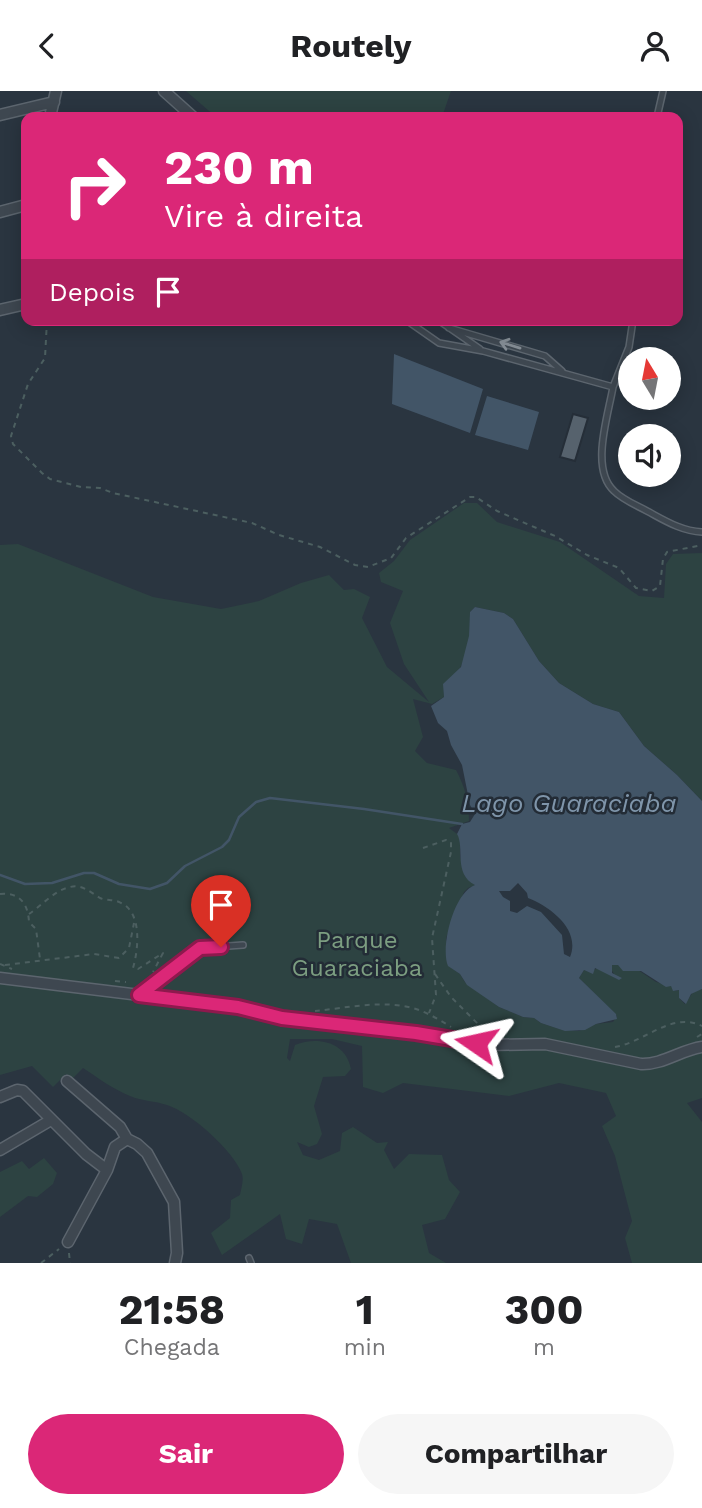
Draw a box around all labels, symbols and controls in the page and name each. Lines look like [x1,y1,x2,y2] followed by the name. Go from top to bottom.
[28,27,66,65] icon: back
[290,27,412,65] text: Routely
[636,27,674,65] icon: person
[164,138,314,196] text: 230 m
[49,140,140,231] icon: right
[164,197,363,235] text: Vire à direita
[149,273,187,311] icon: arrive
[49,277,135,307] text: Depois
[499,338,521,351] one-way arrow
[618,347,681,409] north arrow
[618,347,681,487] map controls
[618,424,681,487] button: sound
[461,788,677,818] water label: Lago Guaraciaba
[191,875,251,947] pin
[202,886,240,924] icon: arrive
[292,926,422,982] park label: Parque Guaraciaba
[439,1006,513,1080] position arrow
[119,1285,225,1334] text: 21:58
[356,1285,374,1334] text: 1
[504,1285,583,1334] text: 300
[124,1334,220,1361] text: Chegada
[344,1334,386,1361] text: min
[533,1334,555,1361] text: m
[28,1414,344,1494] button: Sair
[358,1414,674,1494] button: Compartilhar

